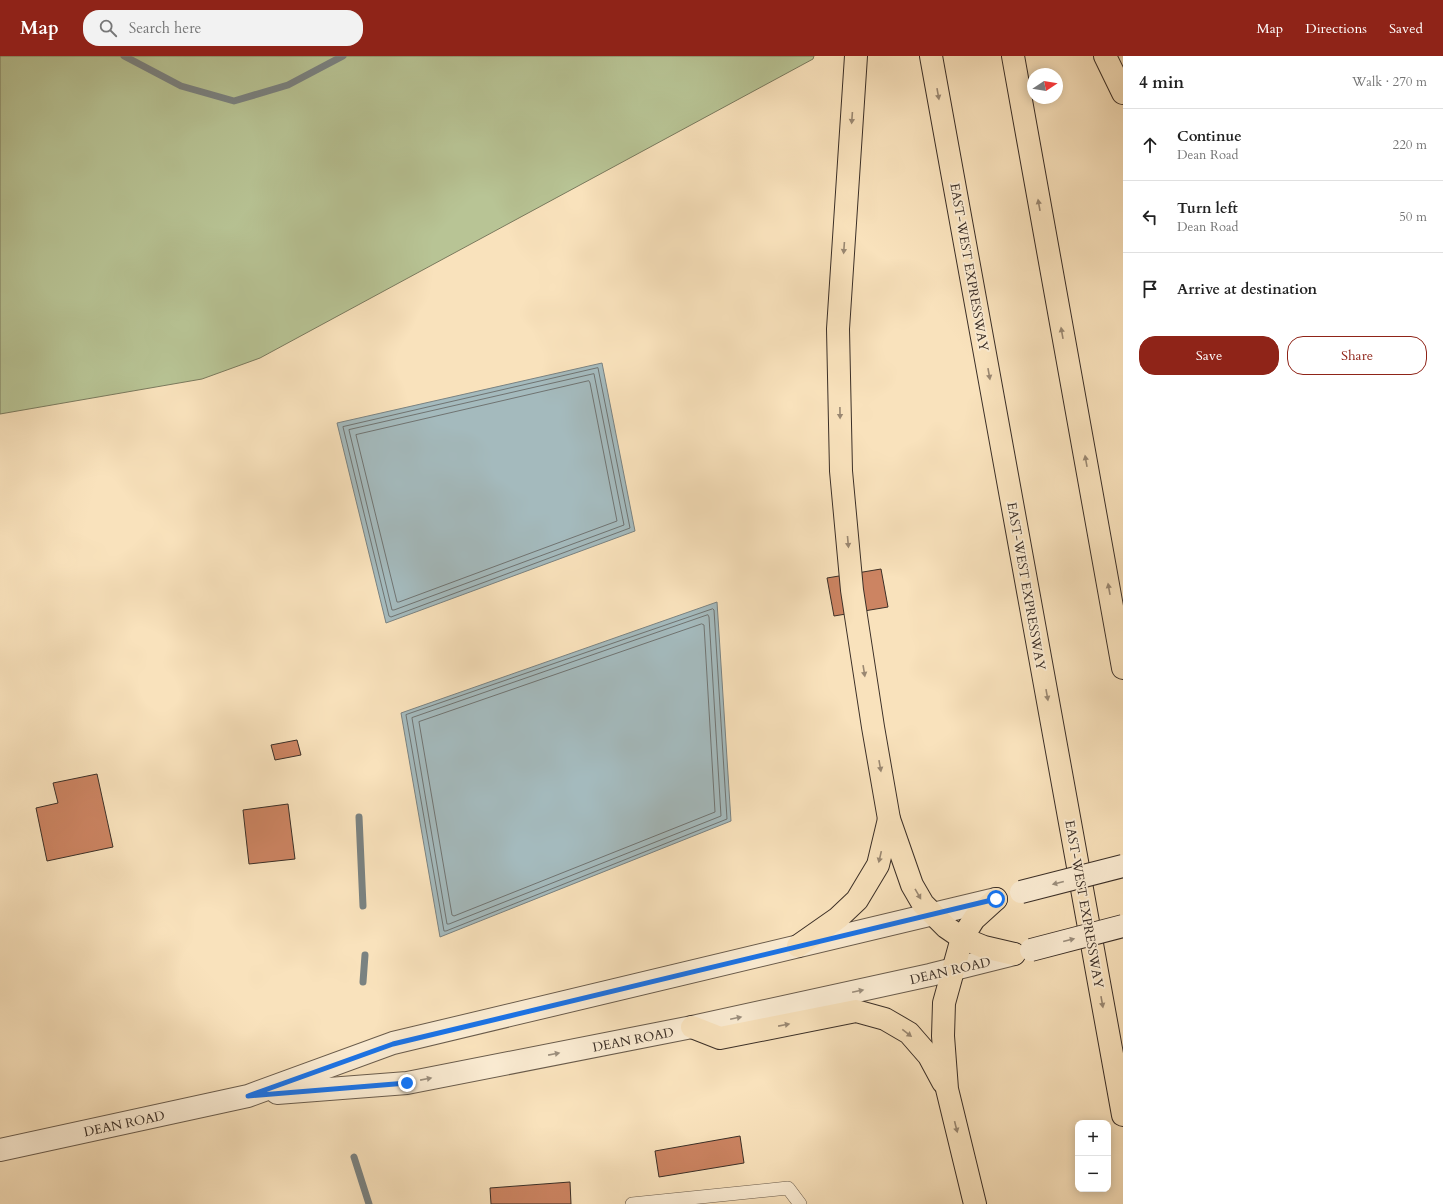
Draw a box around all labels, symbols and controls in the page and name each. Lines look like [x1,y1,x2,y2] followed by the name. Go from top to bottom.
[83,10,363,46] search box
[20,15,59,41] text: Map
[97,17,119,39] icon: search
[129,18,201,38] text: Search here
[1257,19,1283,38] text: Map
[1305,19,1367,38] text: Directions
[1389,19,1423,38] text: Saved
[1027,68,1063,104] north arrow
[1139,71,1184,94] text: 4 min
[1352,73,1427,91] text: Walk · 270 m
[936,88,942,100] one-way arrow
[849,112,856,124] one-way arrow
[1177,126,1242,146] text: Continue
[1139,134,1161,156] icon: ahead
[1393,136,1427,154] text: 220 m
[1177,146,1239,164] text: Dean Road
[945,182,993,353] street label: EAST-WEST EXPRESSWAY
[1177,198,1238,218] text: Turn left
[1036,199,1042,211] one-way arrow
[1139,206,1161,228] icon: left
[1399,208,1427,226] text: 50 m
[1177,218,1239,236] text: Dean Road
[840,242,847,254] one-way arrow
[1139,278,1161,300] icon: arrive
[1177,279,1317,299] text: Arrive at destination
[1059,327,1065,339] one-way arrow
[1139,336,1279,375] button: Save
[1287,336,1427,375] button: Share
[986,368,992,380] one-way arrow
[837,407,843,420] one-way arrow
[1082,455,1088,467] one-way arrow
[1002,501,1050,672] street label: EAST-WEST EXPRESSWAY
[845,536,851,549] one-way arrow
[1105,583,1111,595] one-way arrow
[861,665,867,677] one-way arrow
[1044,689,1050,701] one-way arrow
[877,760,883,772] one-way arrow
[1060,819,1108,990] street label: EAST-WEST EXPRESSWAY
[877,851,883,863] one-way arrow
[1052,880,1064,886] one-way arrow
[914,889,921,900] one-way arrow
[987,890,1005,908] route start
[1063,937,1075,943] one-way arrow
[908,953,992,989] street label: DEAN ROAD
[852,988,864,994] one-way arrow
[1100,996,1106,1008] one-way arrow
[730,1014,742,1020] one-way arrow
[778,1022,790,1028] one-way arrow
[591,1023,675,1057] street label: DEAN ROAD
[902,1029,913,1037] one-way arrow
[547,1051,560,1057] one-way arrow
[398,1074,416,1092] route end
[420,1076,432,1082] one-way arrow
[82,1107,166,1141] street label: DEAN ROAD
[1075,1120,1111,1192] map controls
[1075,1120,1111,1156] button: +
[954,1121,960,1133] one-way arrow
[1075,1156,1111,1192] button: −

